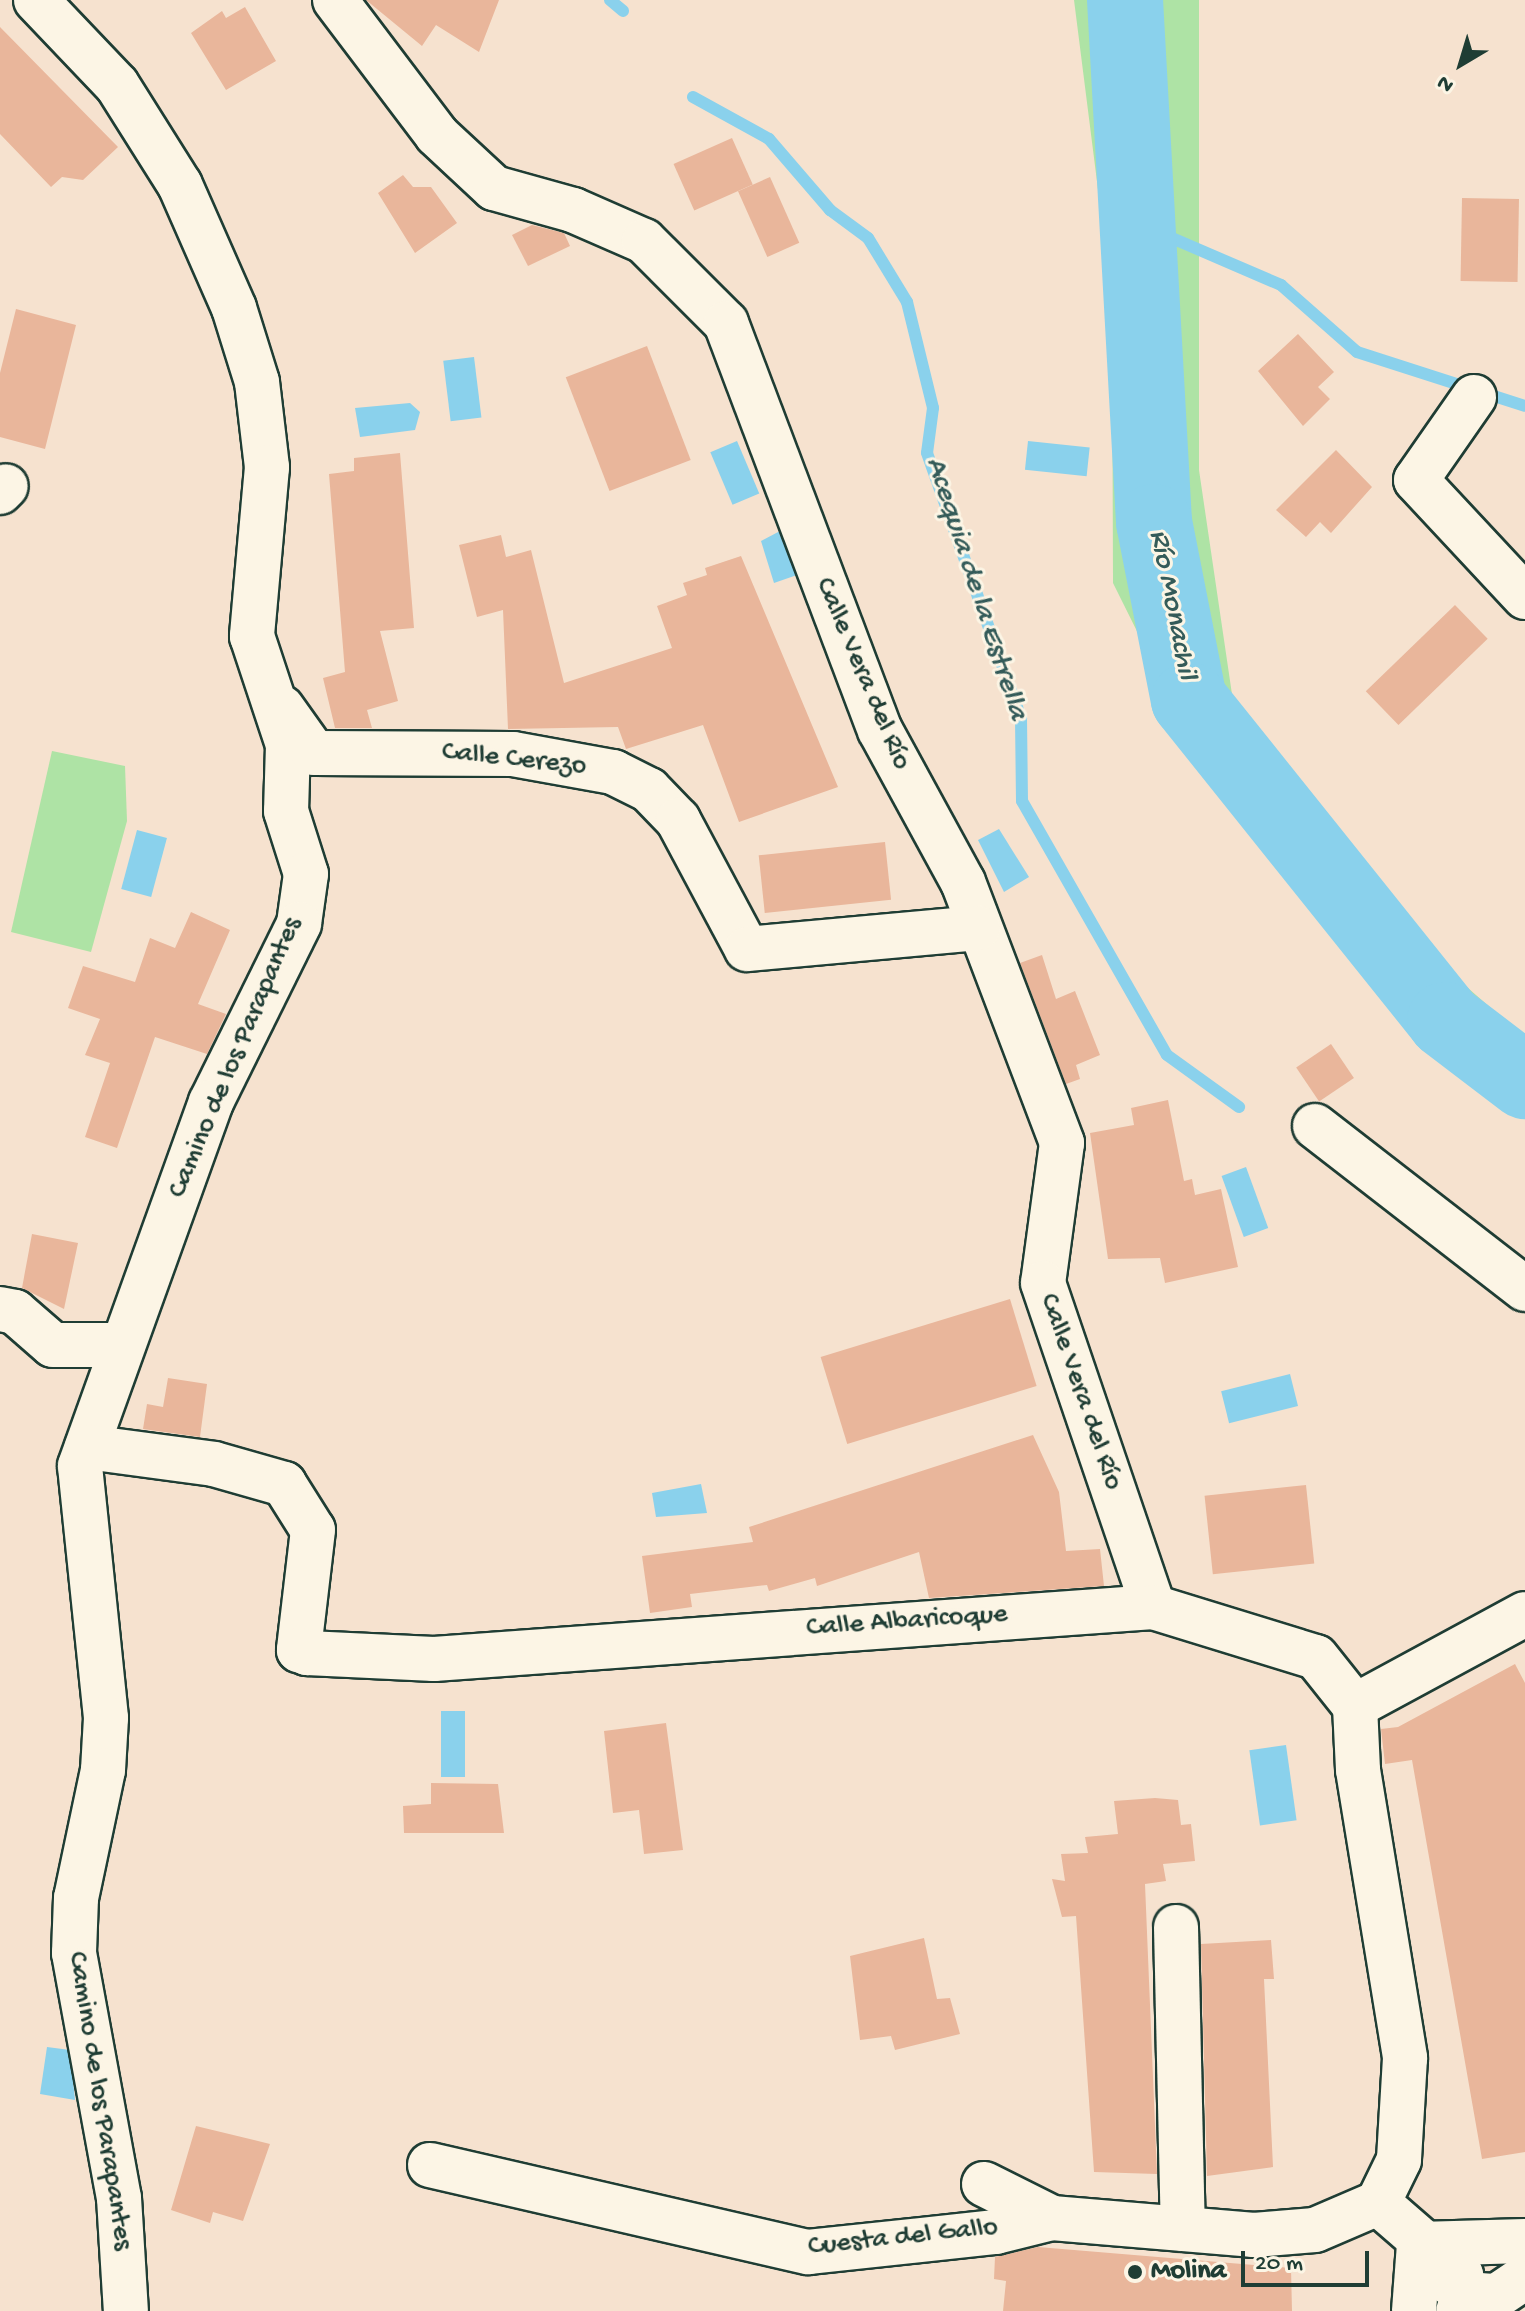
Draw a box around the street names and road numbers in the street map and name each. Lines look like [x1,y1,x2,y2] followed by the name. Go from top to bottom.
[806,573,918,775] street label: Calle Vera del Río
[440,736,588,784] street label: Calle Cerezo
[162,913,310,1203] street label: Camino de los Parapantes
[1031,1290,1129,1494] street label: Calle Vera del Río
[805,1598,1009,1646] street label: Calle Albaricoque
[59,1949,139,2253] street label: Camino de los Parapantes
[807,2211,999,2265] street label: Cuesta del Gallo

